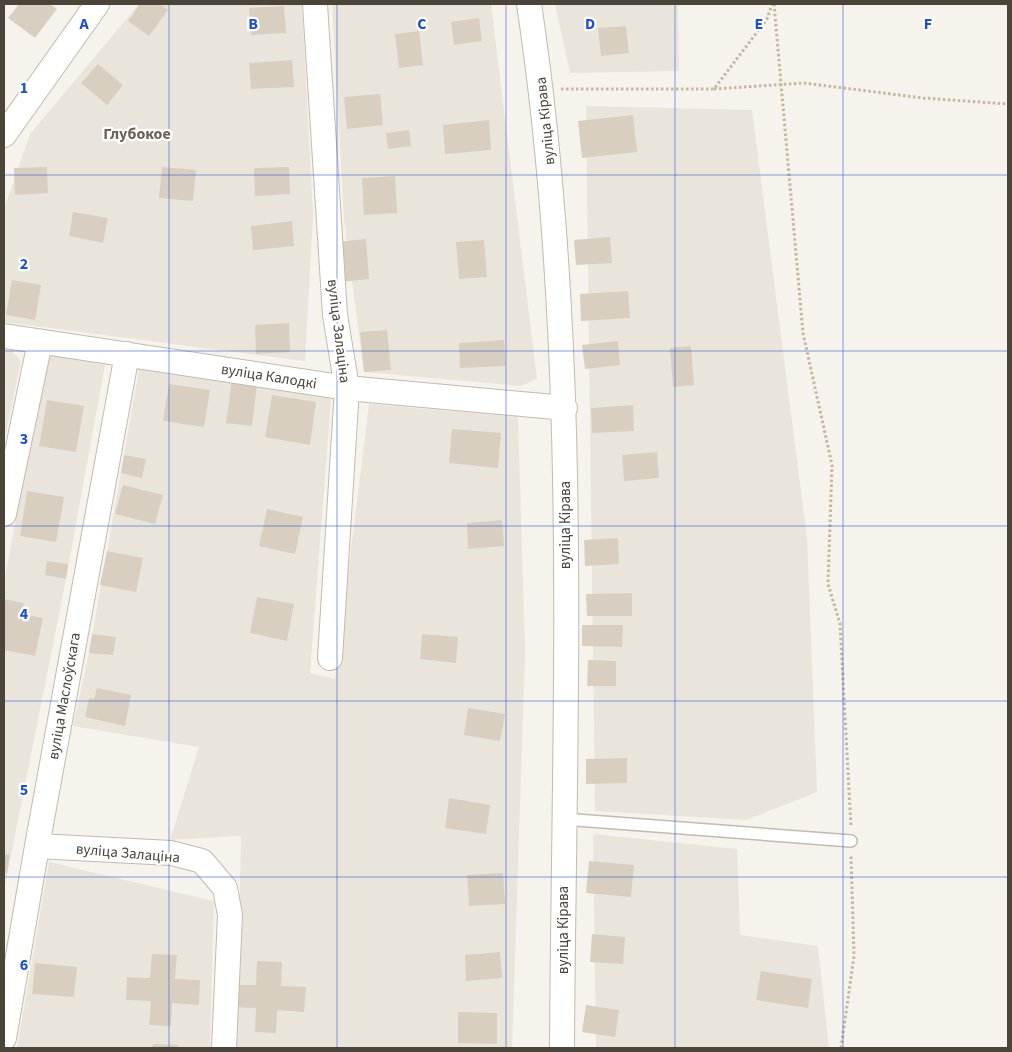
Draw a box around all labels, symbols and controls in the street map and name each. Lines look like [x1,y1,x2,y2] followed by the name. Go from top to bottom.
[78,13,89,35] text: A
[248,13,258,35] text: B
[417,13,427,35] text: C
[585,13,595,35] text: D
[755,13,763,35] text: E
[924,13,932,35] text: F
[530,76,561,166] street label: вуліца Кірава
[20,77,28,99] text: 1
[103,123,171,145] district label: Глубокое
[20,253,28,275] text: 2
[322,278,355,384] street label: вуліца Залаціна
[220,359,318,394] street label: вуліца Калодкі
[20,428,28,450] text: 3
[555,481,576,569] street label: вуліца Кірава
[20,603,29,625] text: 4
[43,631,86,761] street label: вуліца Маслоўскага
[20,779,28,801] text: 5
[75,838,181,869] street label: вуліца Залаціна
[553,886,574,974] street label: вуліца Кірава
[20,954,28,976] text: 6

